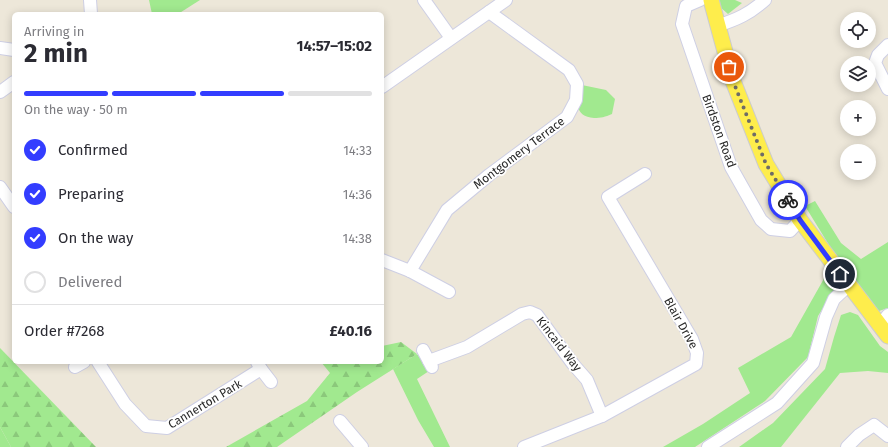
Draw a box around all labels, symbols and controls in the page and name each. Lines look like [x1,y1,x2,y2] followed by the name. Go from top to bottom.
[840,12,876,180] map controls
[840,12,876,48] button: locate
[24,24,84,39] text: Arriving in
[296,37,372,55] text: 14:57–15:02
[24,38,88,69] text: 2 min
[712,50,746,84] pin
[718,56,740,78] icon: bag
[840,56,876,92] button: layers
[699,93,739,169] street label: Birdston Road
[840,100,876,136] button: +
[24,102,128,117] text: On the way · 50 m
[471,114,567,192] street label: Montgomery Terrace
[24,139,46,161] icon: check
[58,141,128,159] text: Confirmed
[343,143,372,158] text: 14:33
[840,144,876,180] button: −
[768,180,808,220] courier
[24,183,46,205] icon: check
[58,185,123,203] text: Preparing
[343,187,372,202] text: 14:36
[777,189,799,211] icon: bike
[24,227,46,249] icon: check
[58,229,133,247] text: On the way
[343,231,372,246] text: 14:38
[823,257,857,291] pin
[829,263,851,285] icon: home
[58,273,122,291] text: Delivered
[661,295,701,351] street label: Blair Drive
[533,314,585,374] street label: Kincaid Way
[24,322,105,340] text: Order #7268
[330,322,372,340] text: £40.16
[166,376,245,431] street label: Cannerton Park

